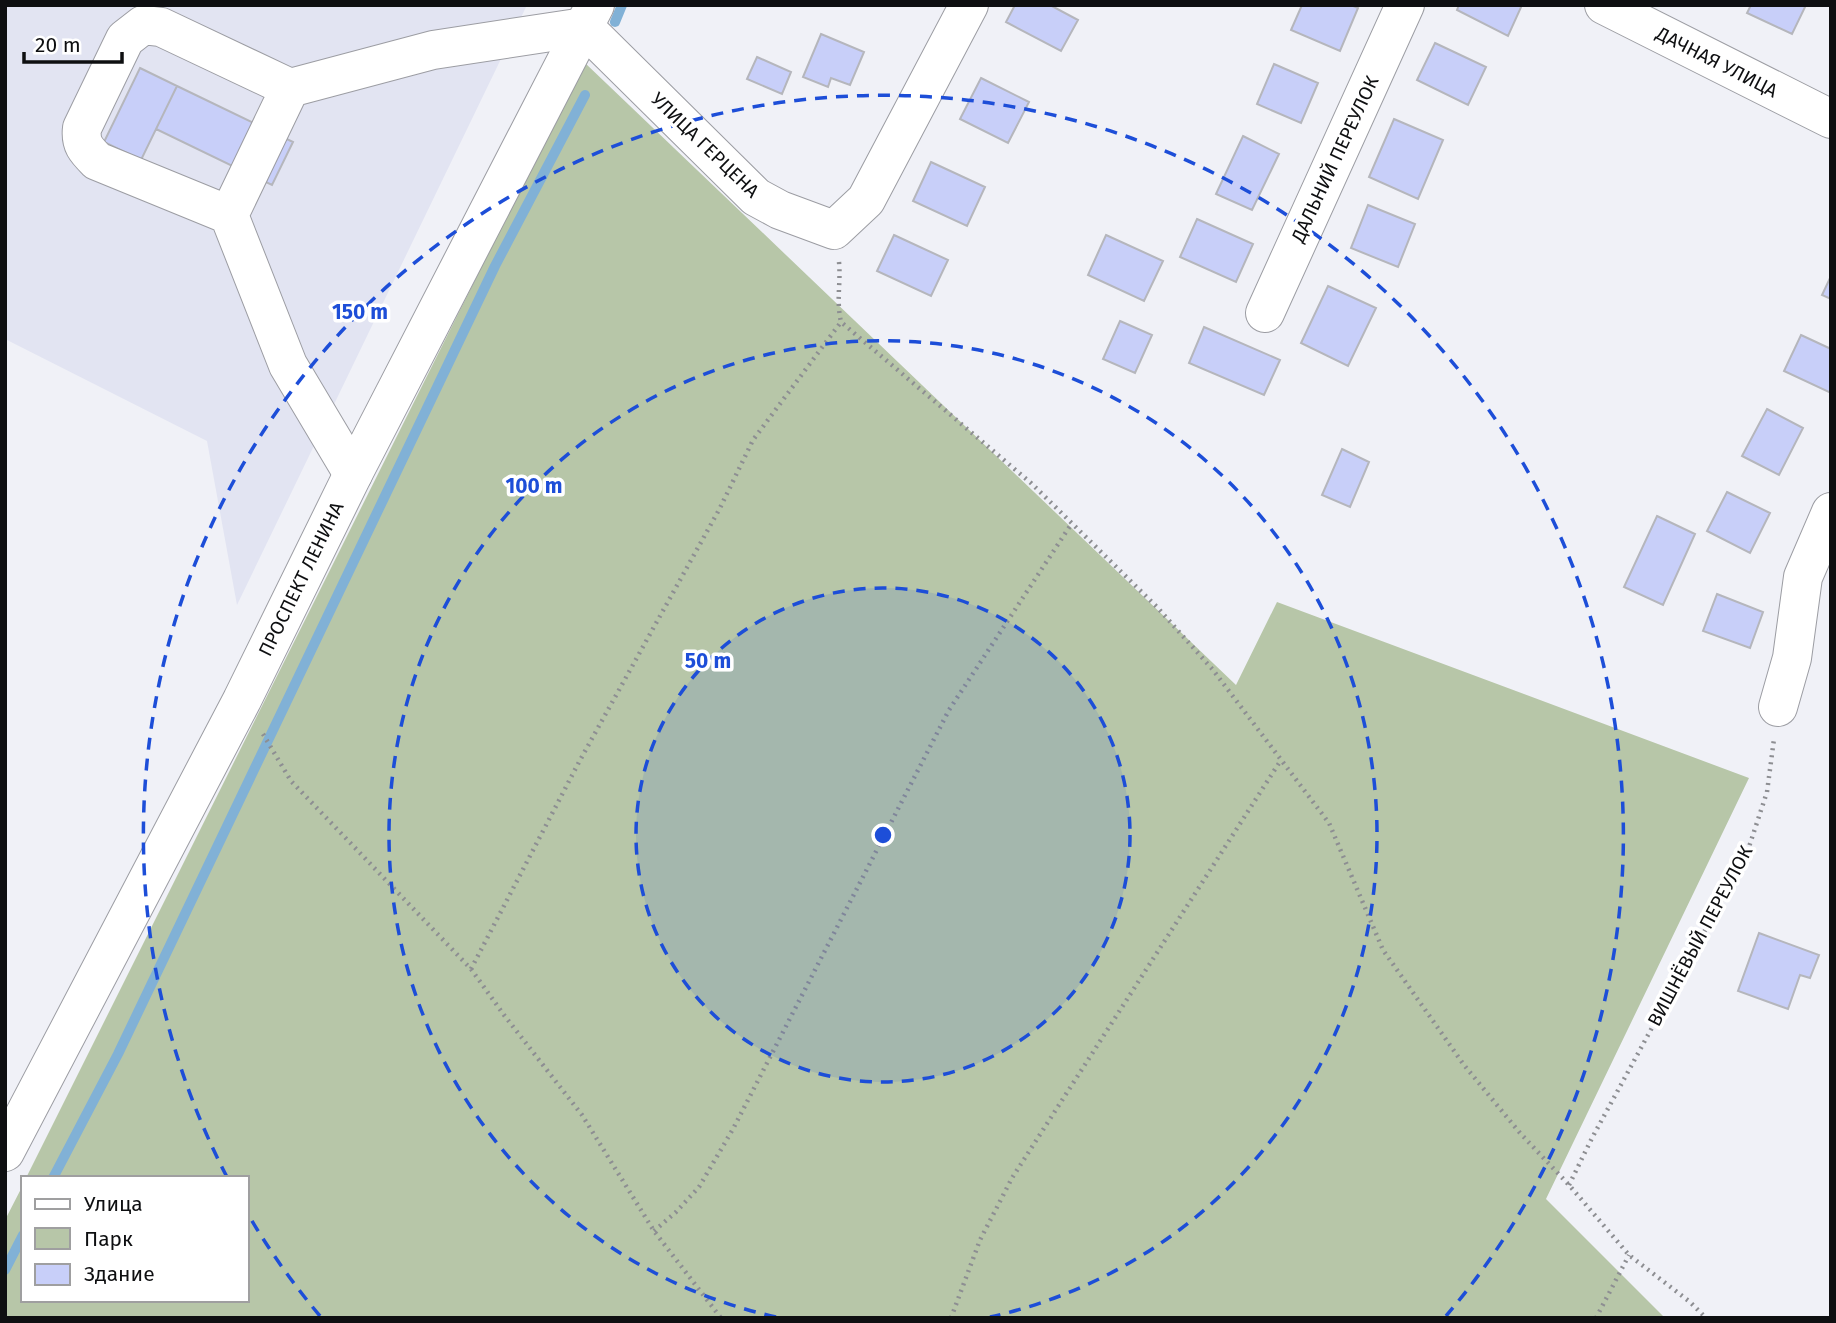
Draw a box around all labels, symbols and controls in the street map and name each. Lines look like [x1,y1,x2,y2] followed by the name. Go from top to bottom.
[24,21,122,65] scale bar
[1652,21,1782,102] street label: ДАЧНАЯ УЛИЦА
[35,32,81,58] text: 20 m
[1286,72,1384,247] street label: ДАЛЬНИЙ ПЕРЕУЛОК
[646,88,764,202] street label: УЛИЦА ГЕРЦЕНА
[332,299,388,325] text: 150 m
[505,473,563,499] text: 100 m
[254,498,348,660] street label: ПРОСПЕКТ ЛЕНИНА
[685,648,731,674] text: 50 m
[871,823,895,847] centre of rings
[1643,842,1757,1030] street label: ВИШНЁВЫЙ ПЕРЕУЛОК
[21,1176,248,1302] legend
[84,1191,143,1217] text: Улица
[84,1226,133,1252] text: Парк
[84,1261,155,1287] text: Здание

